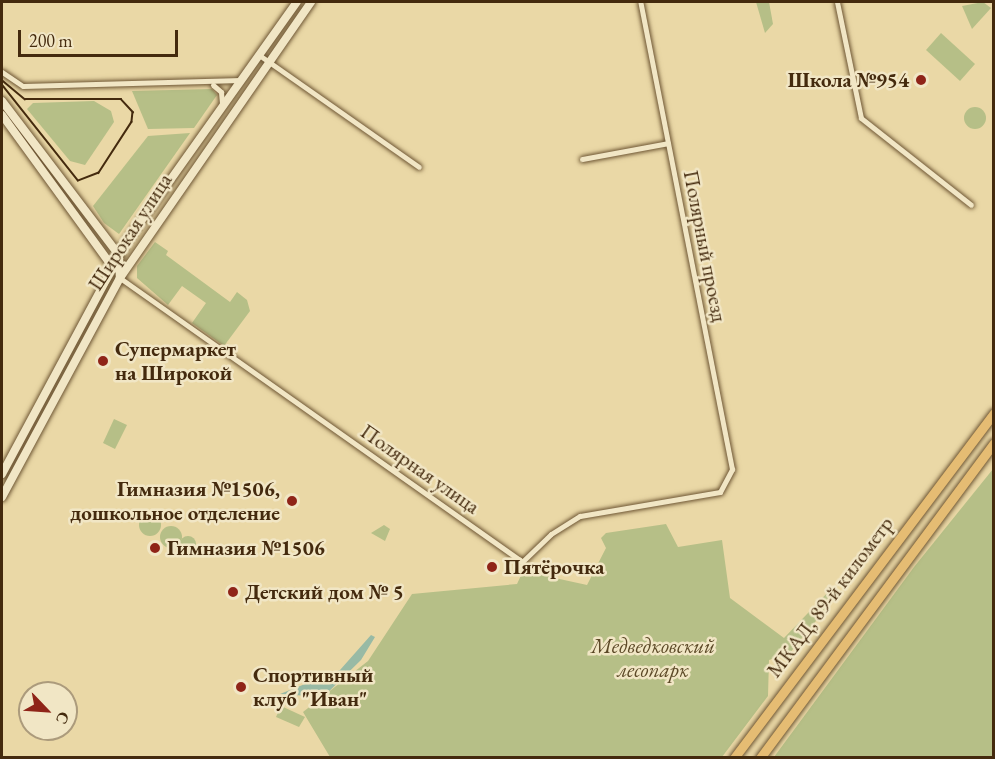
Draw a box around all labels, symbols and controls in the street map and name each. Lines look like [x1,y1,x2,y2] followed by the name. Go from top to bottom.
[21,18,182,56] scale bar
[29,29,73,52] text: 200 m
[788,67,909,93] place label: Школа №954
[914,73,928,87] marker: Школа №954
[678,168,732,324] street label: Полярный проезд
[83,169,177,295] street label: Широкая улица
[115,336,236,386] place label: Супермаркет на Широкой
[96,354,110,368] marker: Супермаркет на Широкой
[356,419,484,519] street label: Полярная улица
[70,476,280,526] place label: Гимназия №1506, дошкольное отделение
[285,494,299,508] marker: Гимназия №1506, дошкольное отделение
[761,512,899,682] street label: МКАД, 89-й километр
[167,535,325,561] place label: Гимназия №1506
[148,541,162,555] marker: Гимназия №1506
[504,554,605,580] place label: Пятёрочка
[485,560,499,574] marker: Пятёрочка
[245,579,404,605] place label: Детский дом № 5
[226,585,240,599] marker: Детский дом № 5
[591,633,715,683] park label: Медведковский лесопарк
[253,662,373,712] place label: Спортивный клуб "Иван"
[234,680,248,694] marker: Спортивный клуб "Иван"
[18,681,78,741] north arrow
[51,708,75,728] text: С

